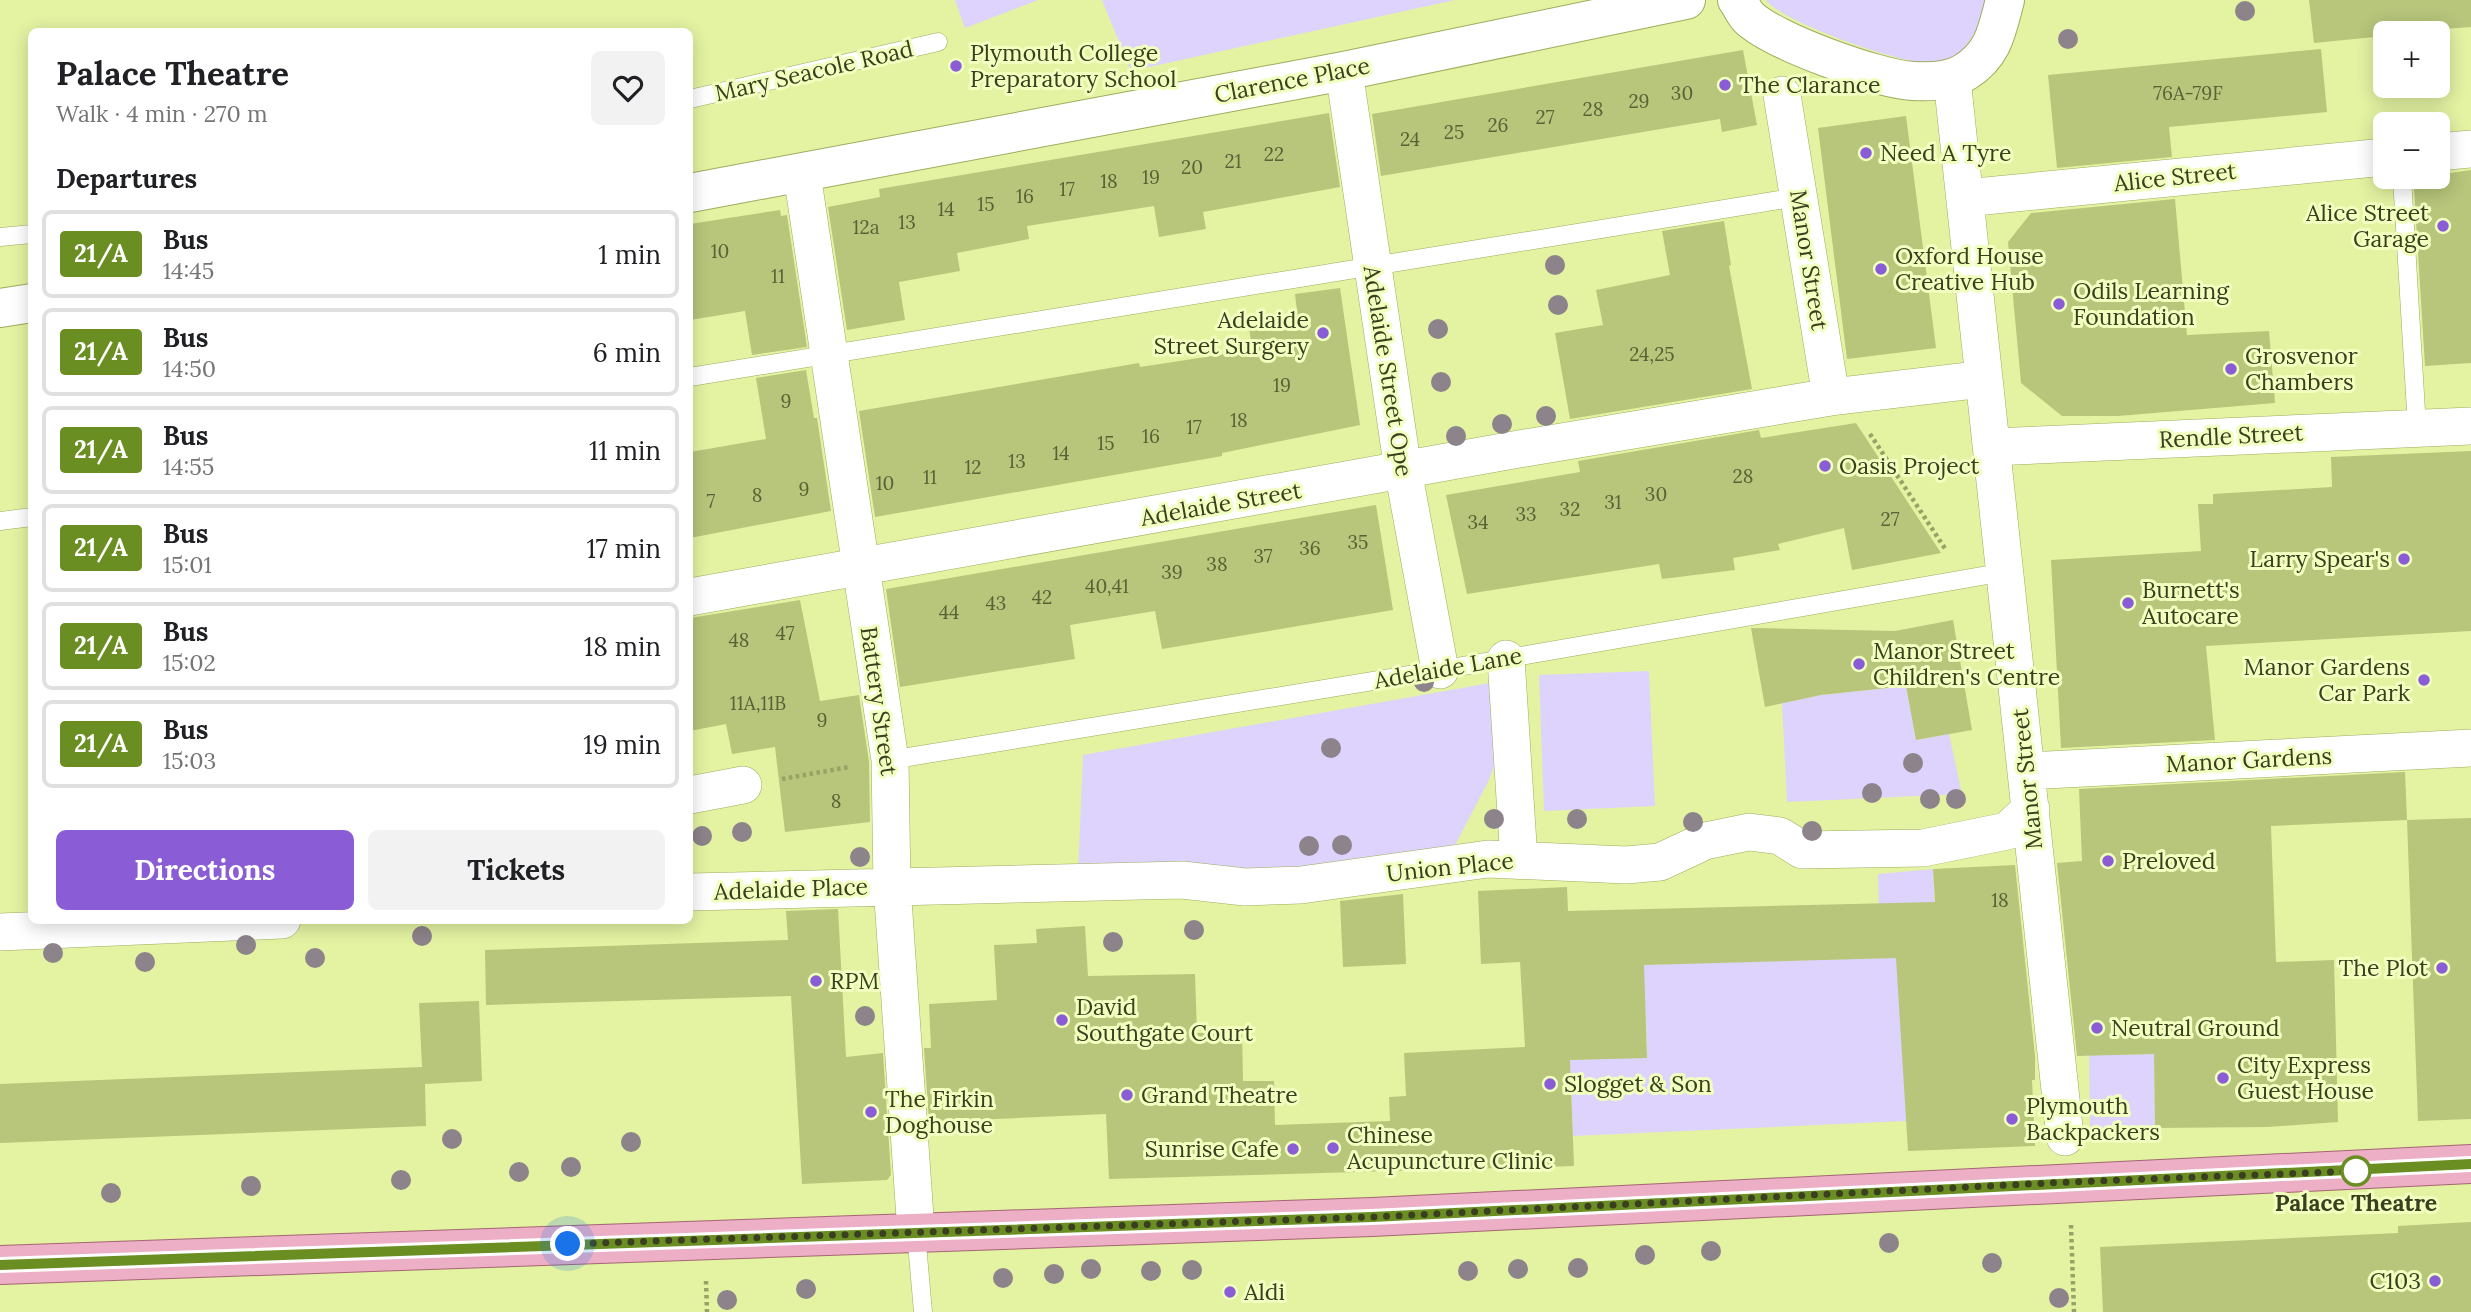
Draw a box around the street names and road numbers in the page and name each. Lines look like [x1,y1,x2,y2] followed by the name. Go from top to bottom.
[712,34,916,107] street label: Mary Seacole Road
[1212,50,1372,109] street label: Clarence Place
[2111,156,2238,197] street label: Alice Street
[1784,188,1835,332] street label: Manor Street
[1357,262,1419,478] street label: Adelaide Street Ope
[2158,417,2304,454] street label: Rendle Street
[1137,475,1304,532] street label: Adelaide Street
[855,625,904,777] street label: Battery Street
[1371,640,1524,695] street label: Adelaide Lane
[2005,707,2048,851] street label: Manor Street
[2165,741,2333,778] street label: Manor Gardens
[1385,845,1515,888] street label: Union Place
[713,871,868,906] street label: Adelaide Place

